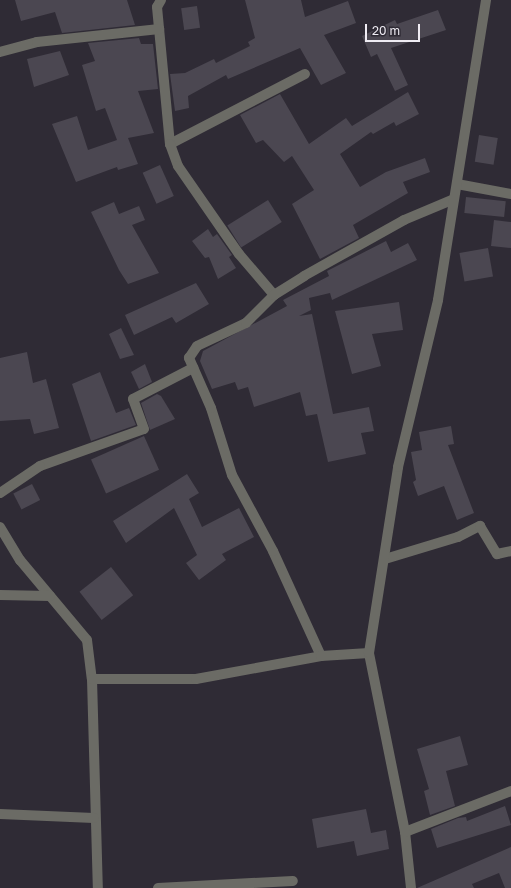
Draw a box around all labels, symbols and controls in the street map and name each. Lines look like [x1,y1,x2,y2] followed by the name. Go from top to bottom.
[367,16,422,42] scale bar
[372,23,400,38] text: 20 m

